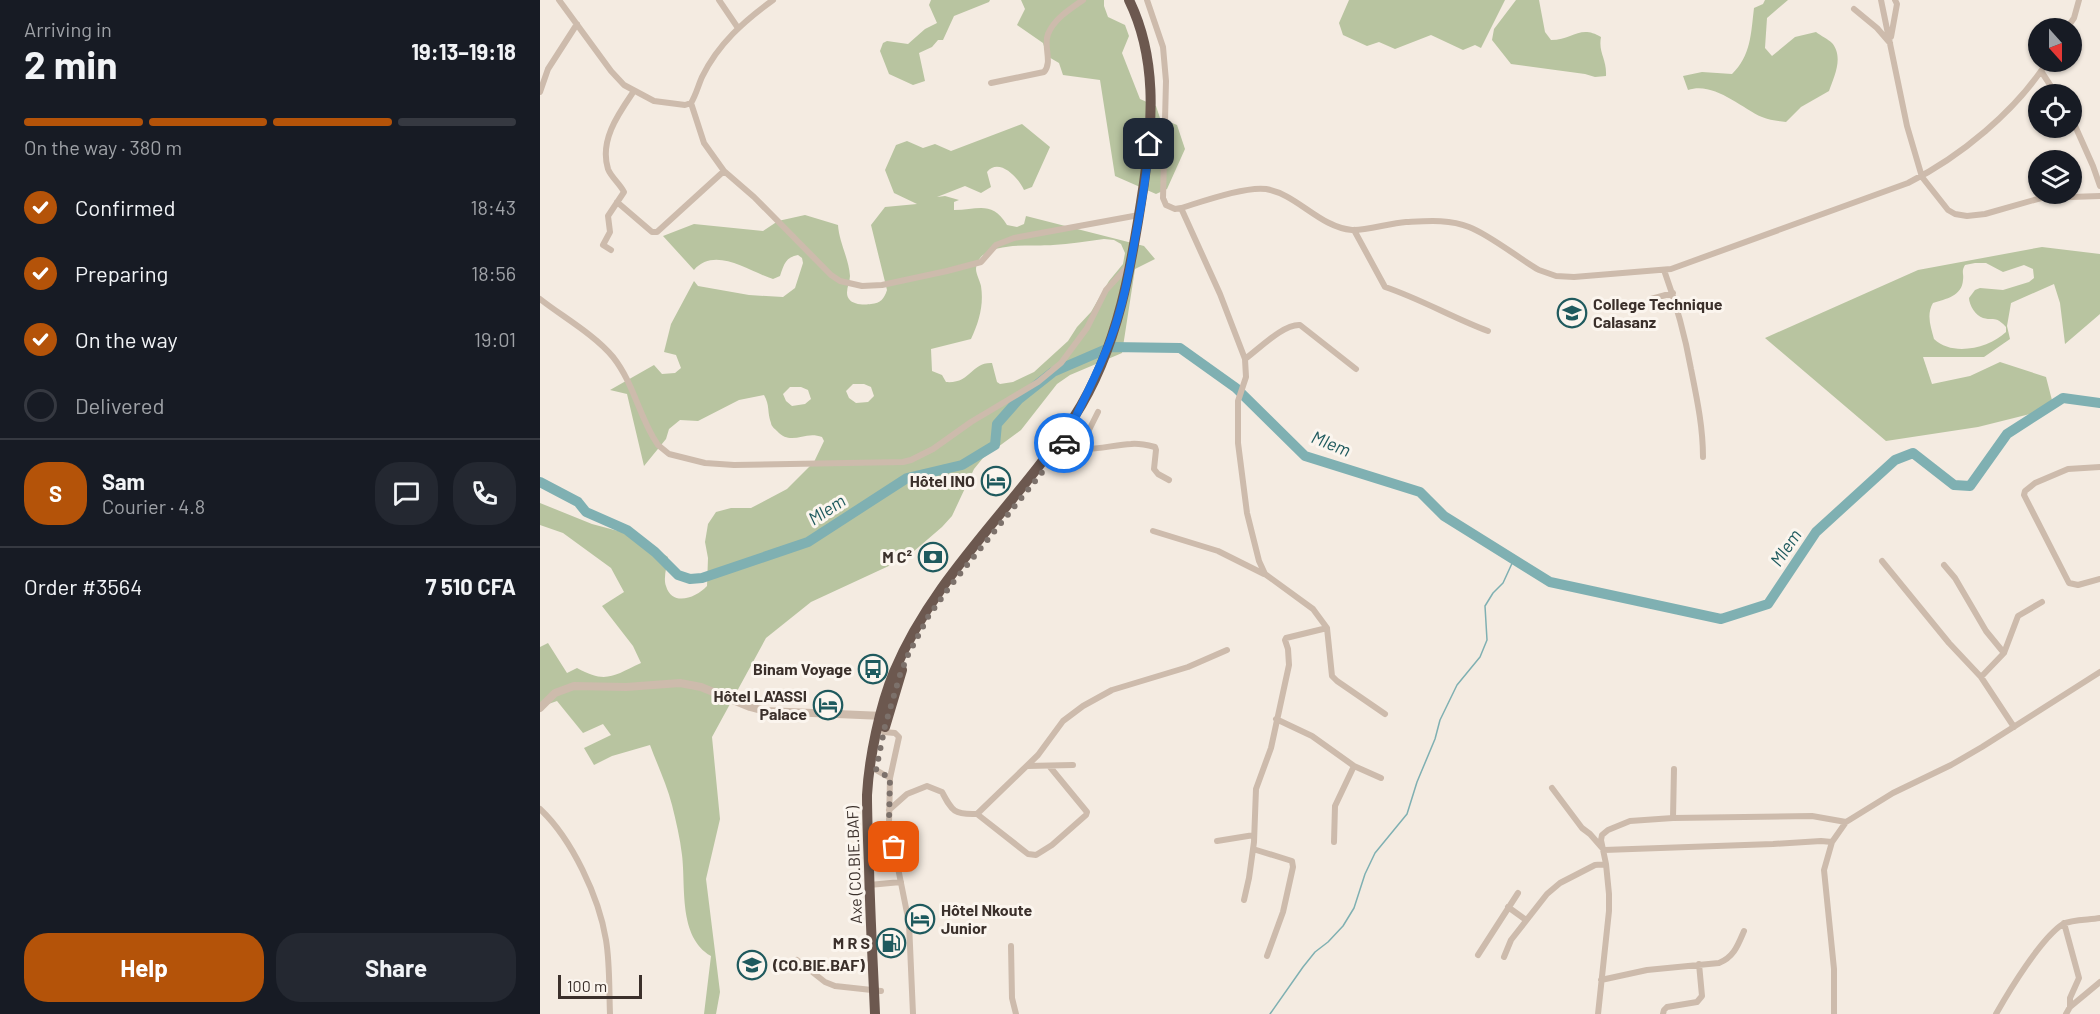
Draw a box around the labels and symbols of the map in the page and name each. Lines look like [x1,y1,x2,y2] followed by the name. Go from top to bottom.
[2028,18,2082,72] north arrow
[1123,118,1174,169] pin
[1593,294,1723,331] place label: College Technique Calasanz
[1556,297,1588,329] school or university icon: College Technique Calasanz
[1034,413,1094,473] courier
[1309,425,1354,461] water label: Mlem
[980,465,1012,497] hotel icon: Hôtel INO
[910,471,975,490] place label: Hôtel INO
[804,489,849,529] water label: Mlem
[1765,525,1806,570] water label: Mlem
[917,541,949,573] bank icon: M C²
[882,547,913,566] place label: M C²
[857,653,889,685] bus stop icon: Binam Voyage
[753,659,852,678] place label: Binam Voyage
[713,686,807,723] place label: Hôtel LA'ASSI Palace
[812,689,844,721] hotel icon: Hôtel LA'ASSI Palace
[842,805,865,924] street label: Axe (CO.BIE.BAF)
[868,821,919,872] pin
[941,900,1032,937] place label: Hôtel Nkoute Junior
[904,903,936,935] hotel icon: Hôtel Nkoute Junior
[875,927,907,959] fuel station icon: M R S
[833,933,870,952] place label: M R S
[736,949,768,981] school or university icon: (CO.BIE.BAF)
[772,955,865,974] place label: (CO.BIE.BAF)
[558,972,642,1000] scale bar

